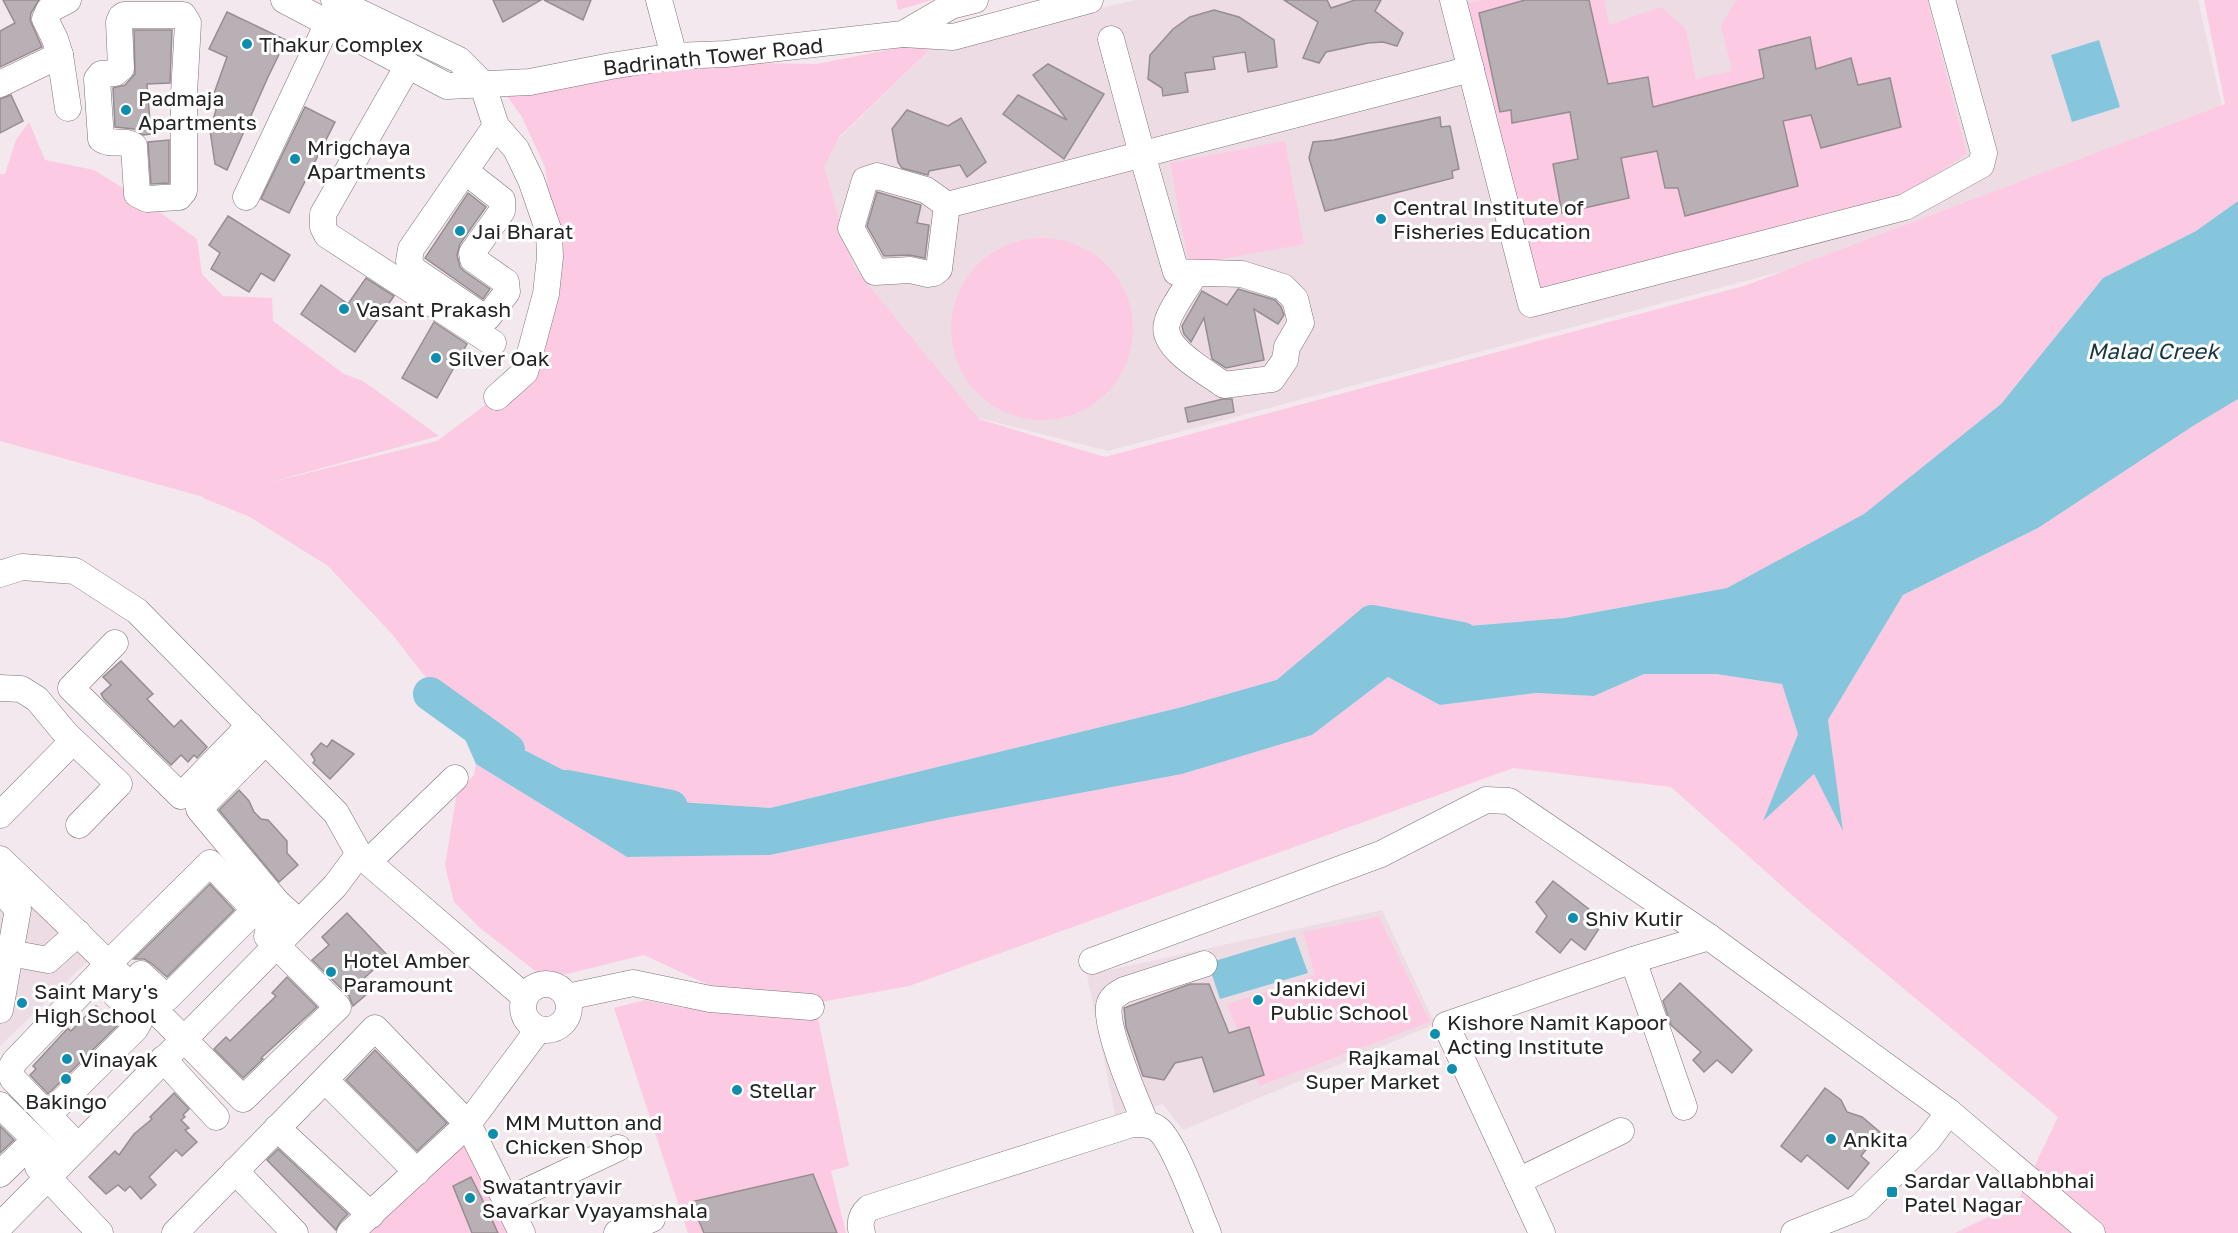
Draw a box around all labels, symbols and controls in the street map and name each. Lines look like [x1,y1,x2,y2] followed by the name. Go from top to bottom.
[259,31,423,57] place label: Thakur Complex
[602,32,824,80] street label: Badrinath Tower Road
[240,37,254,51] marker: Thakur Complex
[138,85,257,135] place label: Padmaja Apartments
[119,103,133,117] marker: Padmaja Apartments
[307,134,426,184] place label: Mrigchaya Apartments
[288,152,302,166] marker: Mrigchaya Apartments
[1393,194,1591,244] place label: Central Institute of Fisheries Education
[1374,212,1388,226] marker: Central Institute of Fisheries Education
[472,218,573,244] place label: Jai Bharat
[453,224,467,238] marker: Jai Bharat
[356,296,511,322] place label: Vasant Prakash
[337,302,351,316] marker: Vasant Prakash
[2087,337,2221,364] water label: Malad Creek
[448,345,550,371] place label: Silver Oak
[429,351,443,365] marker: Silver Oak
[1585,905,1683,931] place label: Shiv Kutir
[1566,911,1580,925] marker: Shiv Kutir
[343,947,470,997] place label: Hotel Amber Paramount
[324,965,338,979] marker: Hotel Amber Paramount
[1270,975,1408,1025] place label: Jankidevi Public School
[34,978,158,1028] place label: Saint Mary's High School
[1251,993,1265,1007] marker: Jankidevi Public School
[15,996,29,1010] marker: Saint Mary's High School
[1447,1009,1667,1059] place label: Kishore Namit Kapoor Acting Institute
[1428,1027,1442,1041] marker: Kishore Namit Kapoor Acting Institute
[1305,1044,1440,1094] place label: Rajkamal Super Market
[79,1046,158,1072] place label: Vinayak
[60,1052,74,1066] marker: Vinayak
[1445,1062,1459,1076] marker: Rajkamal Super Market
[59,1072,73,1086] marker: Bakingo
[749,1077,816,1103] place label: Stellar
[730,1083,744,1097] marker: Stellar
[25,1088,107,1114] place label: Bakingo
[505,1109,662,1159] place label: MM Mutton and Chicken Shop
[1843,1126,1908,1152] place label: Ankita
[486,1127,500,1141] marker: MM Mutton and Chicken Shop
[1824,1132,1838,1146] marker: Ankita
[1904,1167,2095,1217] place label: Sardar Vallabhbhai Patel Nagar
[482,1173,708,1223] place label: Swatantryavir Savarkar Vyayamshala
[1885,1185,1899,1199] marker: Sardar Vallabhbhai Patel Nagar
[463,1191,477,1205] marker: Swatantryavir Savarkar Vyayamshala

